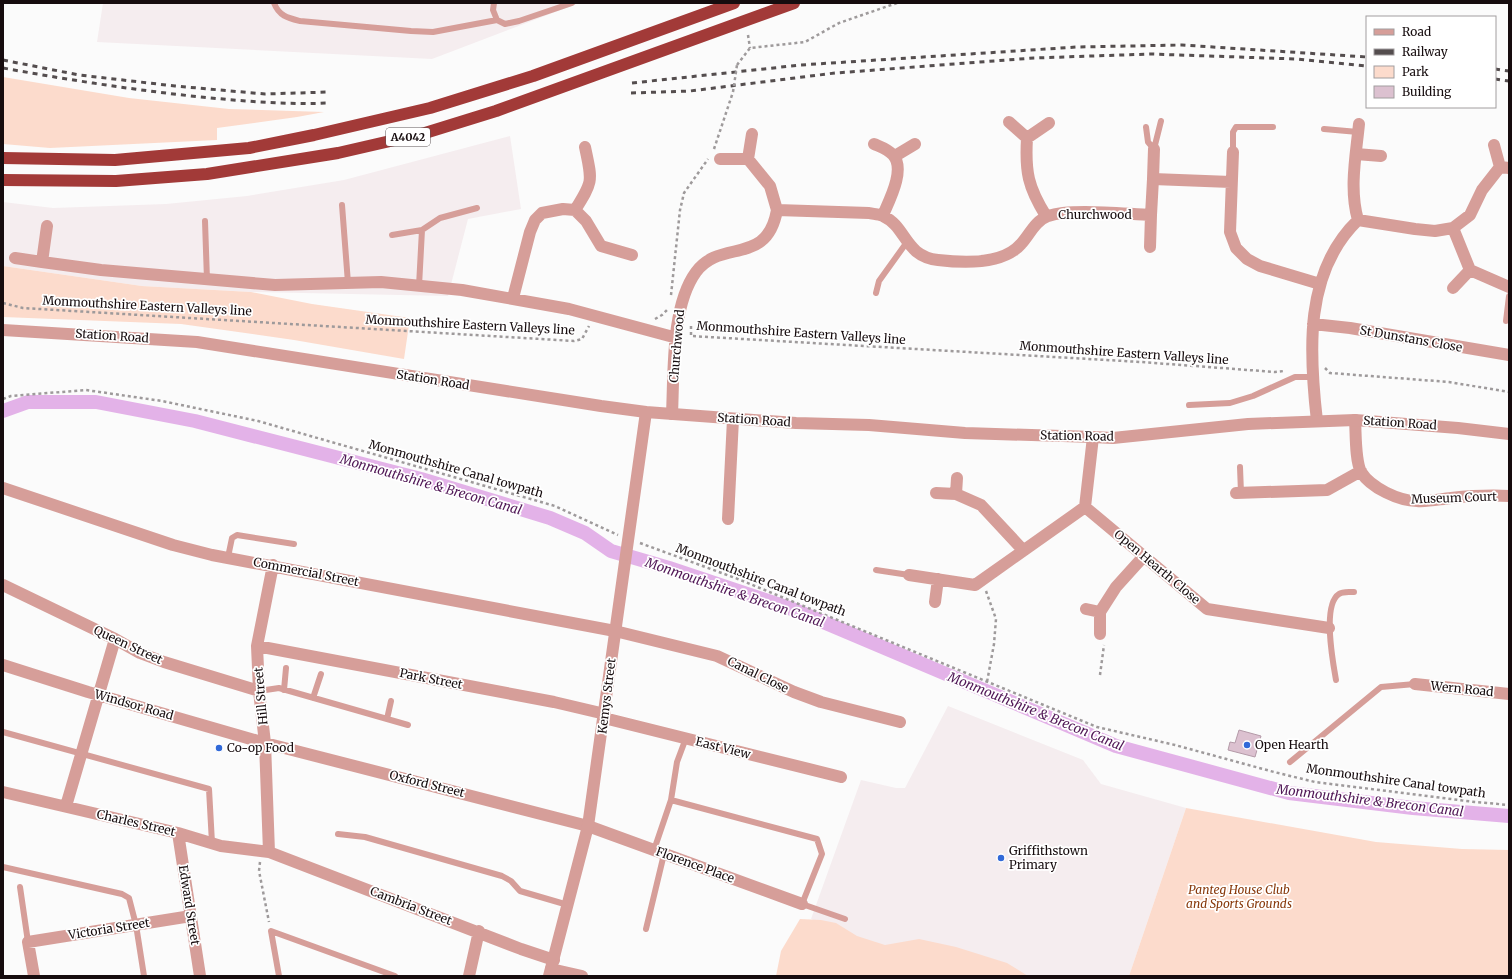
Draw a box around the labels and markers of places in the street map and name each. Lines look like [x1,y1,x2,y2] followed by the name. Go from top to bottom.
[1255,737,1329,752] place label: Open Hearth
[227,740,294,755] place label: Co-op Food
[1242,740,1252,750] marker: Open Hearth
[214,743,224,753] marker: Co-op Food
[1009,843,1088,872] place label: Griffithstown Primary
[996,853,1006,863] marker: Griffithstown Primary

